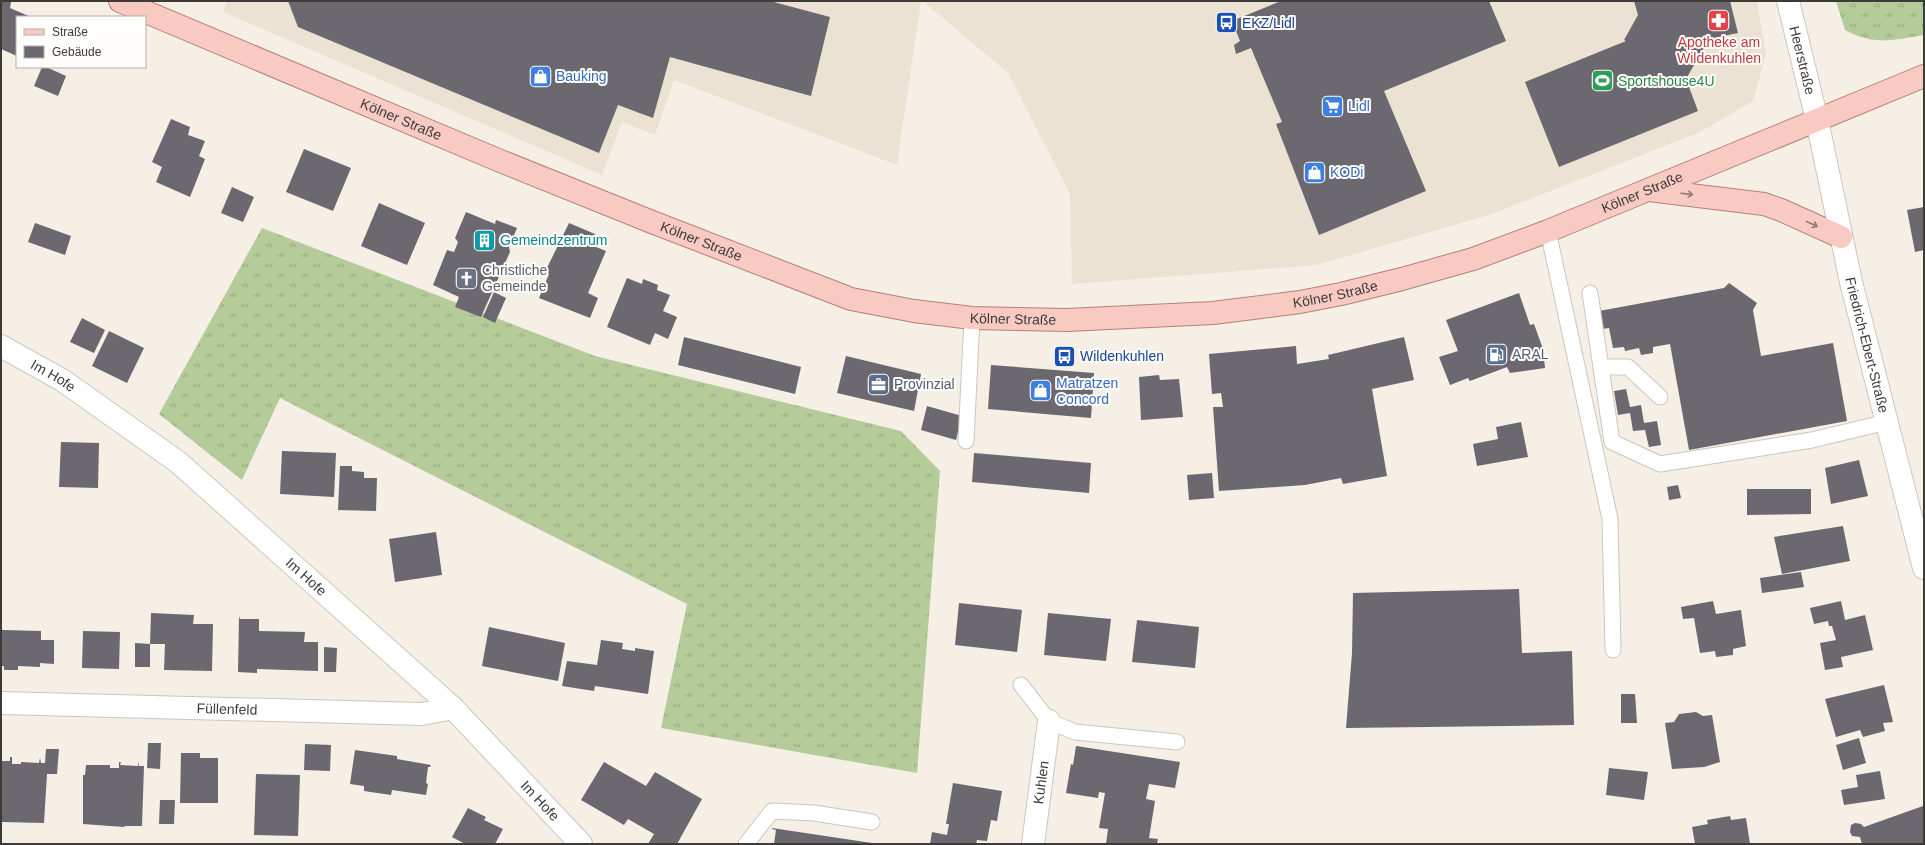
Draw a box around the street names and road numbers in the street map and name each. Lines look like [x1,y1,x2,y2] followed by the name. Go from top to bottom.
[1786,24,1819,96] street label: Heerstraße
[358,95,444,143] street label: Kölner Straße
[1599,168,1685,216] street label: Kölner Straße
[658,218,745,264] street label: Kölner Straße
[1842,276,1892,415] street label: Friedrich-Ebert-Straße
[1292,277,1380,311] street label: Kölner Straße
[970,310,1057,328] street label: Kölner Straße
[28,356,79,395] street label: Im Hofe
[283,554,330,599] street label: Im Hofe
[196,700,258,718] street label: Füllenfeld
[1030,760,1052,805] street label: Kuhlen
[517,777,563,824] street label: Im Hofe

